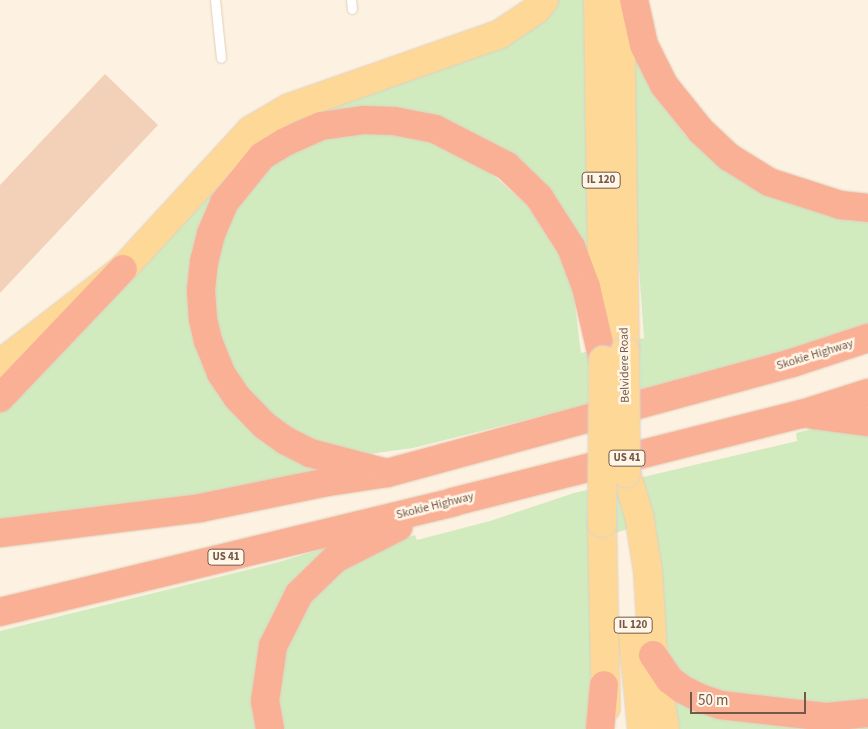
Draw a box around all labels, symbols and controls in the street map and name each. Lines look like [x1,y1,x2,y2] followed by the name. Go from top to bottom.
[581,172,621,188] road number: IL 120
[617,327,633,403] street label: Belvidere Road
[775,337,855,373] street label: Skokie Highway
[608,449,646,466] road number: US 41
[395,489,475,523] street label: Skokie Highway
[207,548,245,566] road number: US 41
[613,616,653,634] road number: IL 120
[693,682,809,714] scale bar
[698,690,728,711] text: 50 m

